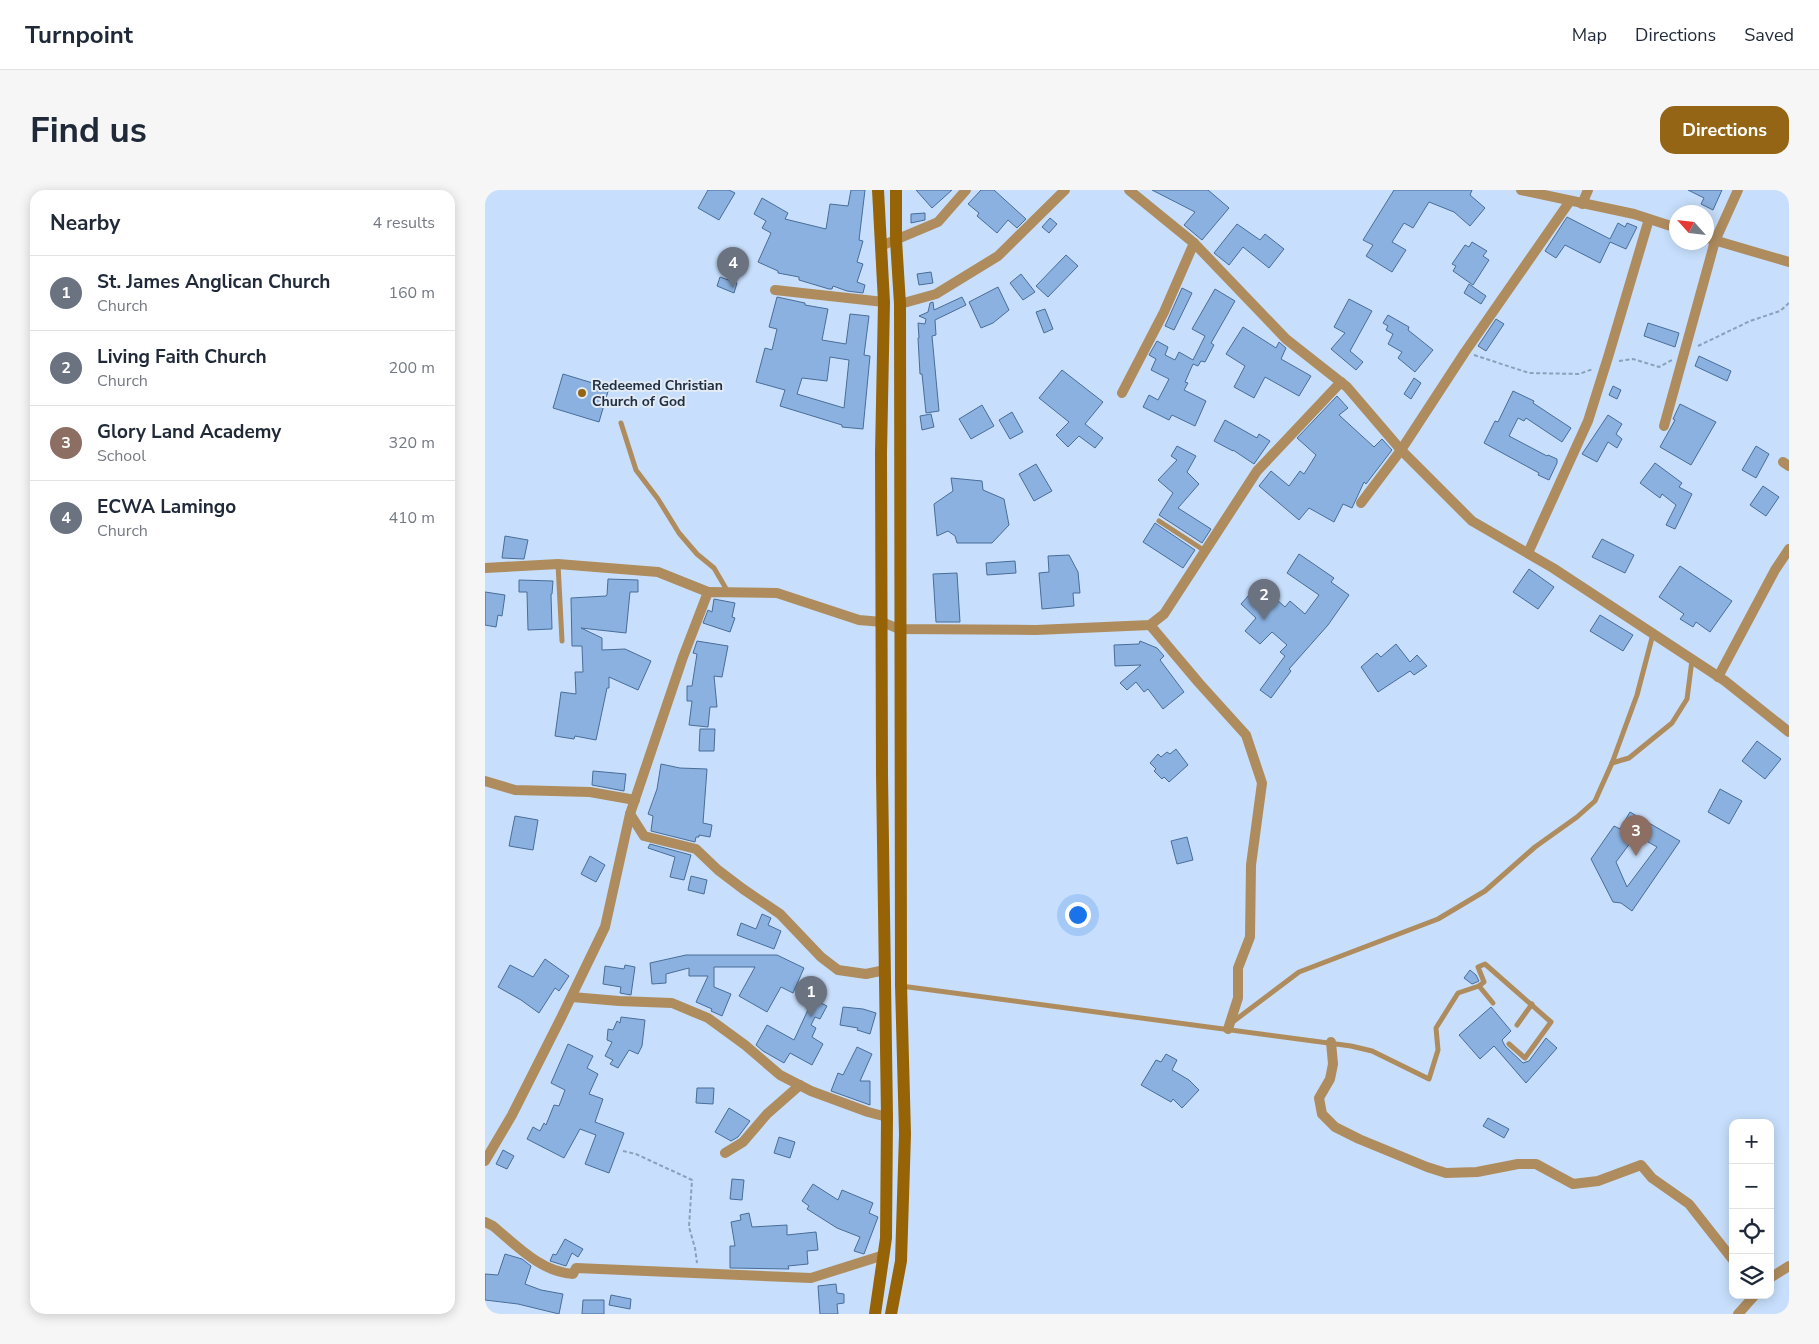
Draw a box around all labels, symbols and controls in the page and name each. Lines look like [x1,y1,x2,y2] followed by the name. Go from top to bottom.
[25,19,133,51] text: Turnpoint
[1572,23,1607,47] text: Map
[1635,23,1716,47] text: Directions
[1744,23,1794,47] text: Saved
[1660,106,1789,154] button: Directions
[30,107,147,154] text: Find us
[1669,205,1714,250] north arrow
[50,209,120,237] text: Nearby
[373,212,435,234] text: 4 results
[717,247,749,288] pin: 4
[97,269,330,295] text: St. James Anglican Church
[61,282,71,304] text: 1
[388,282,435,304] text: 160 m
[97,295,148,317] text: Church
[97,344,267,370] text: Living Faith Church
[61,357,71,379] text: 2
[388,357,435,379] text: 200 m
[97,370,148,392] text: Church
[592,376,723,411] place label: Redeemed Christian Church of God
[576,387,588,399] marker: Redeemed Christian Church of God
[97,419,281,445] text: Glory Land Academy
[61,432,71,454] text: 3
[388,432,435,454] text: 320 m
[97,445,146,467] text: School
[97,494,236,520] text: ECWA Lamingo
[61,507,71,529] text: 4
[388,507,435,529] text: 410 m
[97,520,148,542] text: Church
[1248,579,1280,620] pin: 2
[1620,815,1652,856] pin: 3
[1065,902,1091,928] your location
[795,976,827,1017] pin: 1
[1729,1119,1774,1299] map controls
[1729,1119,1774,1164] button: +
[1729,1164,1774,1209] button: −
[1729,1209,1774,1254] button: locate
[1729,1254,1774,1299] button: layers

